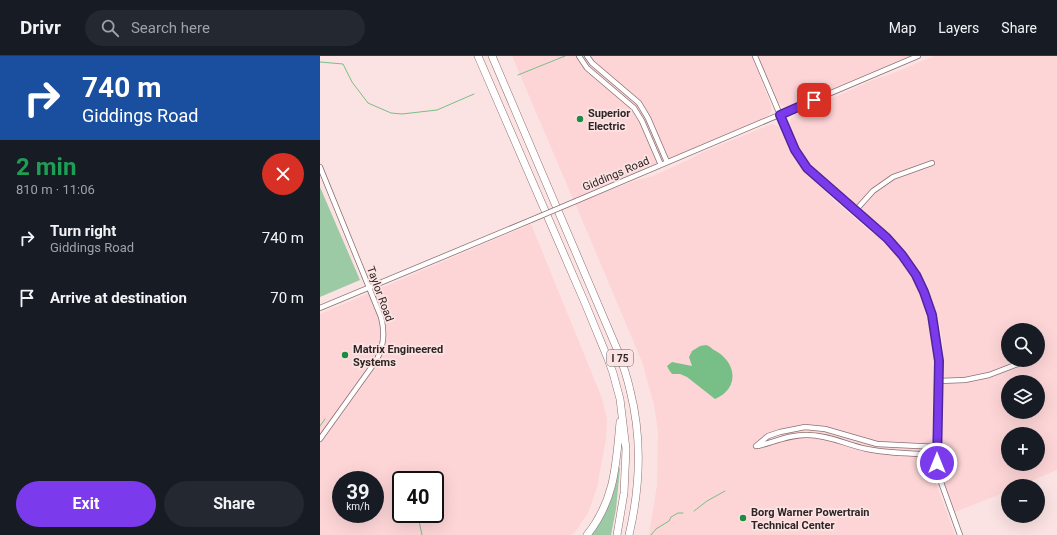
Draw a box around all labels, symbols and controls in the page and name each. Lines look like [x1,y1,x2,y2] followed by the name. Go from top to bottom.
[85,10,365,46] search box
[20,16,61,39] text: Drivr
[99,17,121,39] icon: search
[131,19,210,37] text: Search here
[889,20,916,36] text: Map
[938,20,979,36] text: Layers
[1001,20,1037,36] text: Share
[82,71,161,104] text: 740 m
[16,72,68,124] icon: right
[797,83,831,117] pin
[803,89,825,111] icon: arrive
[82,105,198,126] text: Giddings Road
[588,107,630,133] place label: Superior Electric
[575,114,585,124] marker: Superior Electric
[16,153,76,181] text: 2 min
[262,153,304,195] button: close
[581,154,651,194] street label: Giddings Road
[16,182,95,197] text: 810 m · 11:06
[50,222,116,240] text: Turn right
[16,227,38,249] icon: right
[262,229,304,247] text: 740 m
[50,240,134,255] text: Giddings Road
[364,265,396,323] street label: Taylor Road
[16,287,38,309] icon: arrive
[50,289,187,307] text: Arrive at destination
[270,289,304,307] text: 70 m
[1001,323,1045,523] map controls
[1001,323,1045,367] button: search
[353,343,443,369] place label: Matrix Engineered Systems
[340,350,350,360] marker: Matrix Engineered Systems
[607,350,633,366] road number: I 75
[1001,375,1045,419] button: layers
[1001,427,1045,471] button: +
[916,442,958,484] position arrow
[392,471,444,523] speed limit sign: 40
[1001,479,1045,523] button: −
[347,480,369,504] text: 39
[16,481,156,527] button: Exit
[164,481,304,527] button: Share
[346,501,370,512] text: km/h
[751,506,870,532] place label: Borg Warner Powertrain Technical Center
[738,513,748,523] marker: Borg Warner Powertrain Technical Center

